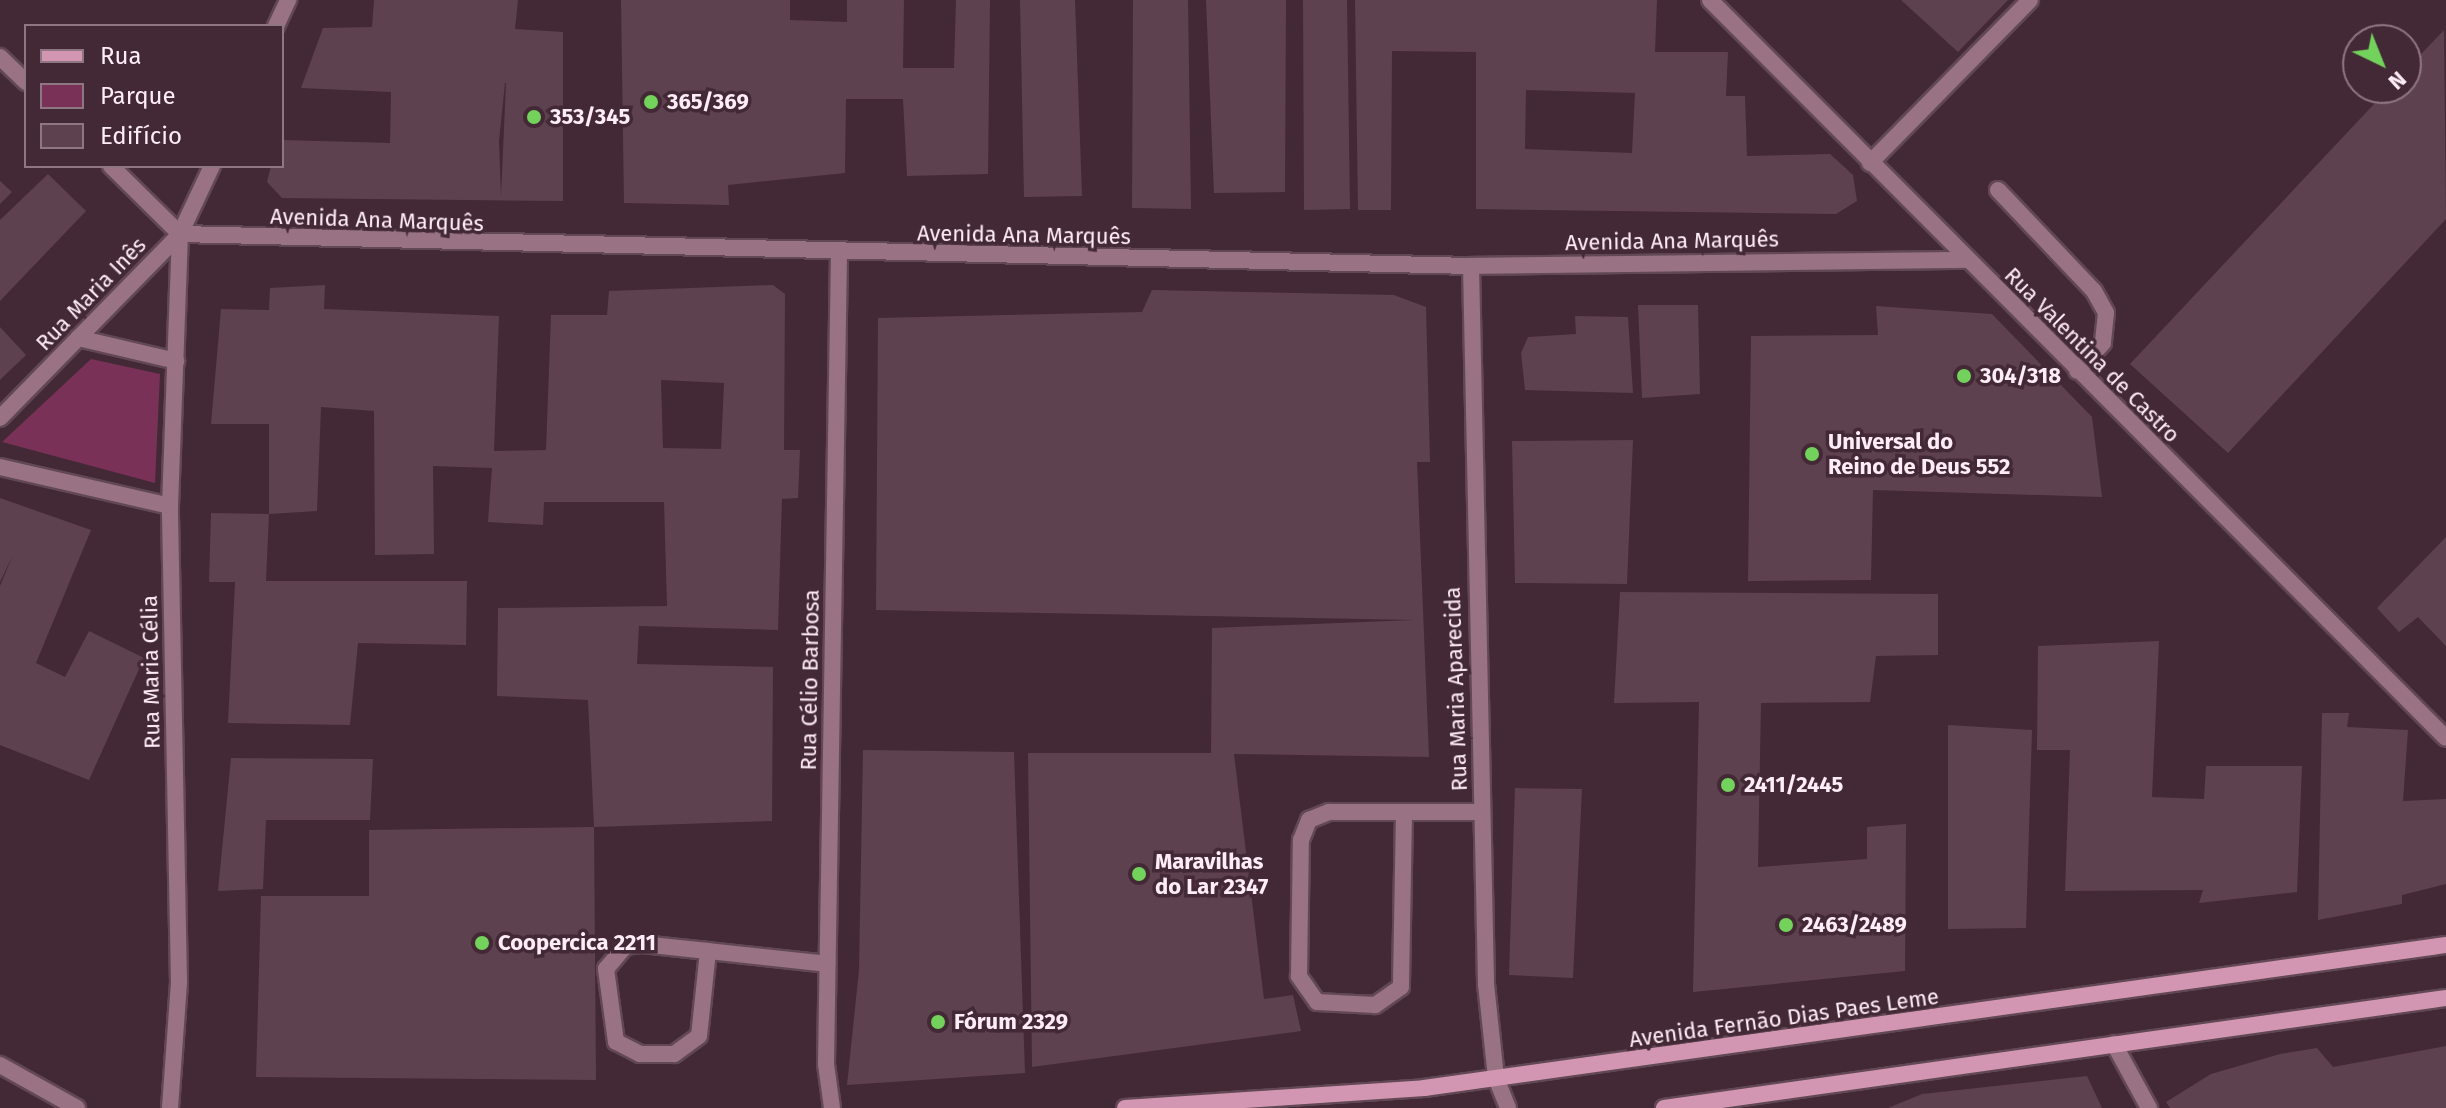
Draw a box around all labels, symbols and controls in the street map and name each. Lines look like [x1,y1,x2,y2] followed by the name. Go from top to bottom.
[24,24,284,168] legend
[2342,24,2422,104] north arrow
[100,42,142,70] text: Rua
[2383,66,2412,95] text: N
[100,82,176,110] text: Parque
[667,89,749,115] place label: 365/369
[642,93,660,111] marker: 365/369
[550,104,630,130] place label: 353/345
[525,108,543,126] marker: 353/345
[100,122,182,150] text: Edifício
[270,203,484,237] street label: Avenida Ana Marquês
[917,220,1131,250] street label: Avenida Ana Marquês
[1565,226,1779,256] street label: Avenida Ana Marquês
[30,232,152,356] street label: Rua Maria Inês
[1999,262,2185,448] street label: Rua Valentina de Castro
[1980,363,2061,389] place label: 304/318
[1955,367,1973,385] marker: 304/318
[1828,428,2010,480] place label: Universal do Reino de Deus 552
[1803,445,1821,463] marker: Universal do Reino de Deus 552
[1439,586,1473,792] street label: Rua Maria Aparecida
[795,589,825,771] street label: Rua Célio Barbosa
[136,595,166,749] street label: Rua Maria Célia
[1744,772,1843,798] place label: 2411/2445
[1719,776,1737,794] marker: 2411/2445
[1155,848,1268,900] place label: Maravilhas do Lar 2347
[1130,865,1148,883] marker: Maravilhas do Lar 2347
[1802,912,1907,938] place label: 2463/2489
[1777,916,1795,934] marker: 2463/2489
[498,930,656,956] place label: Coopercica 2211
[473,934,491,952] marker: Coopercica 2211
[1627,983,1941,1053] street label: Avenida Fernão Dias Paes Leme
[954,1009,1068,1035] place label: Fórum 2329
[929,1013,947,1031] marker: Fórum 2329

